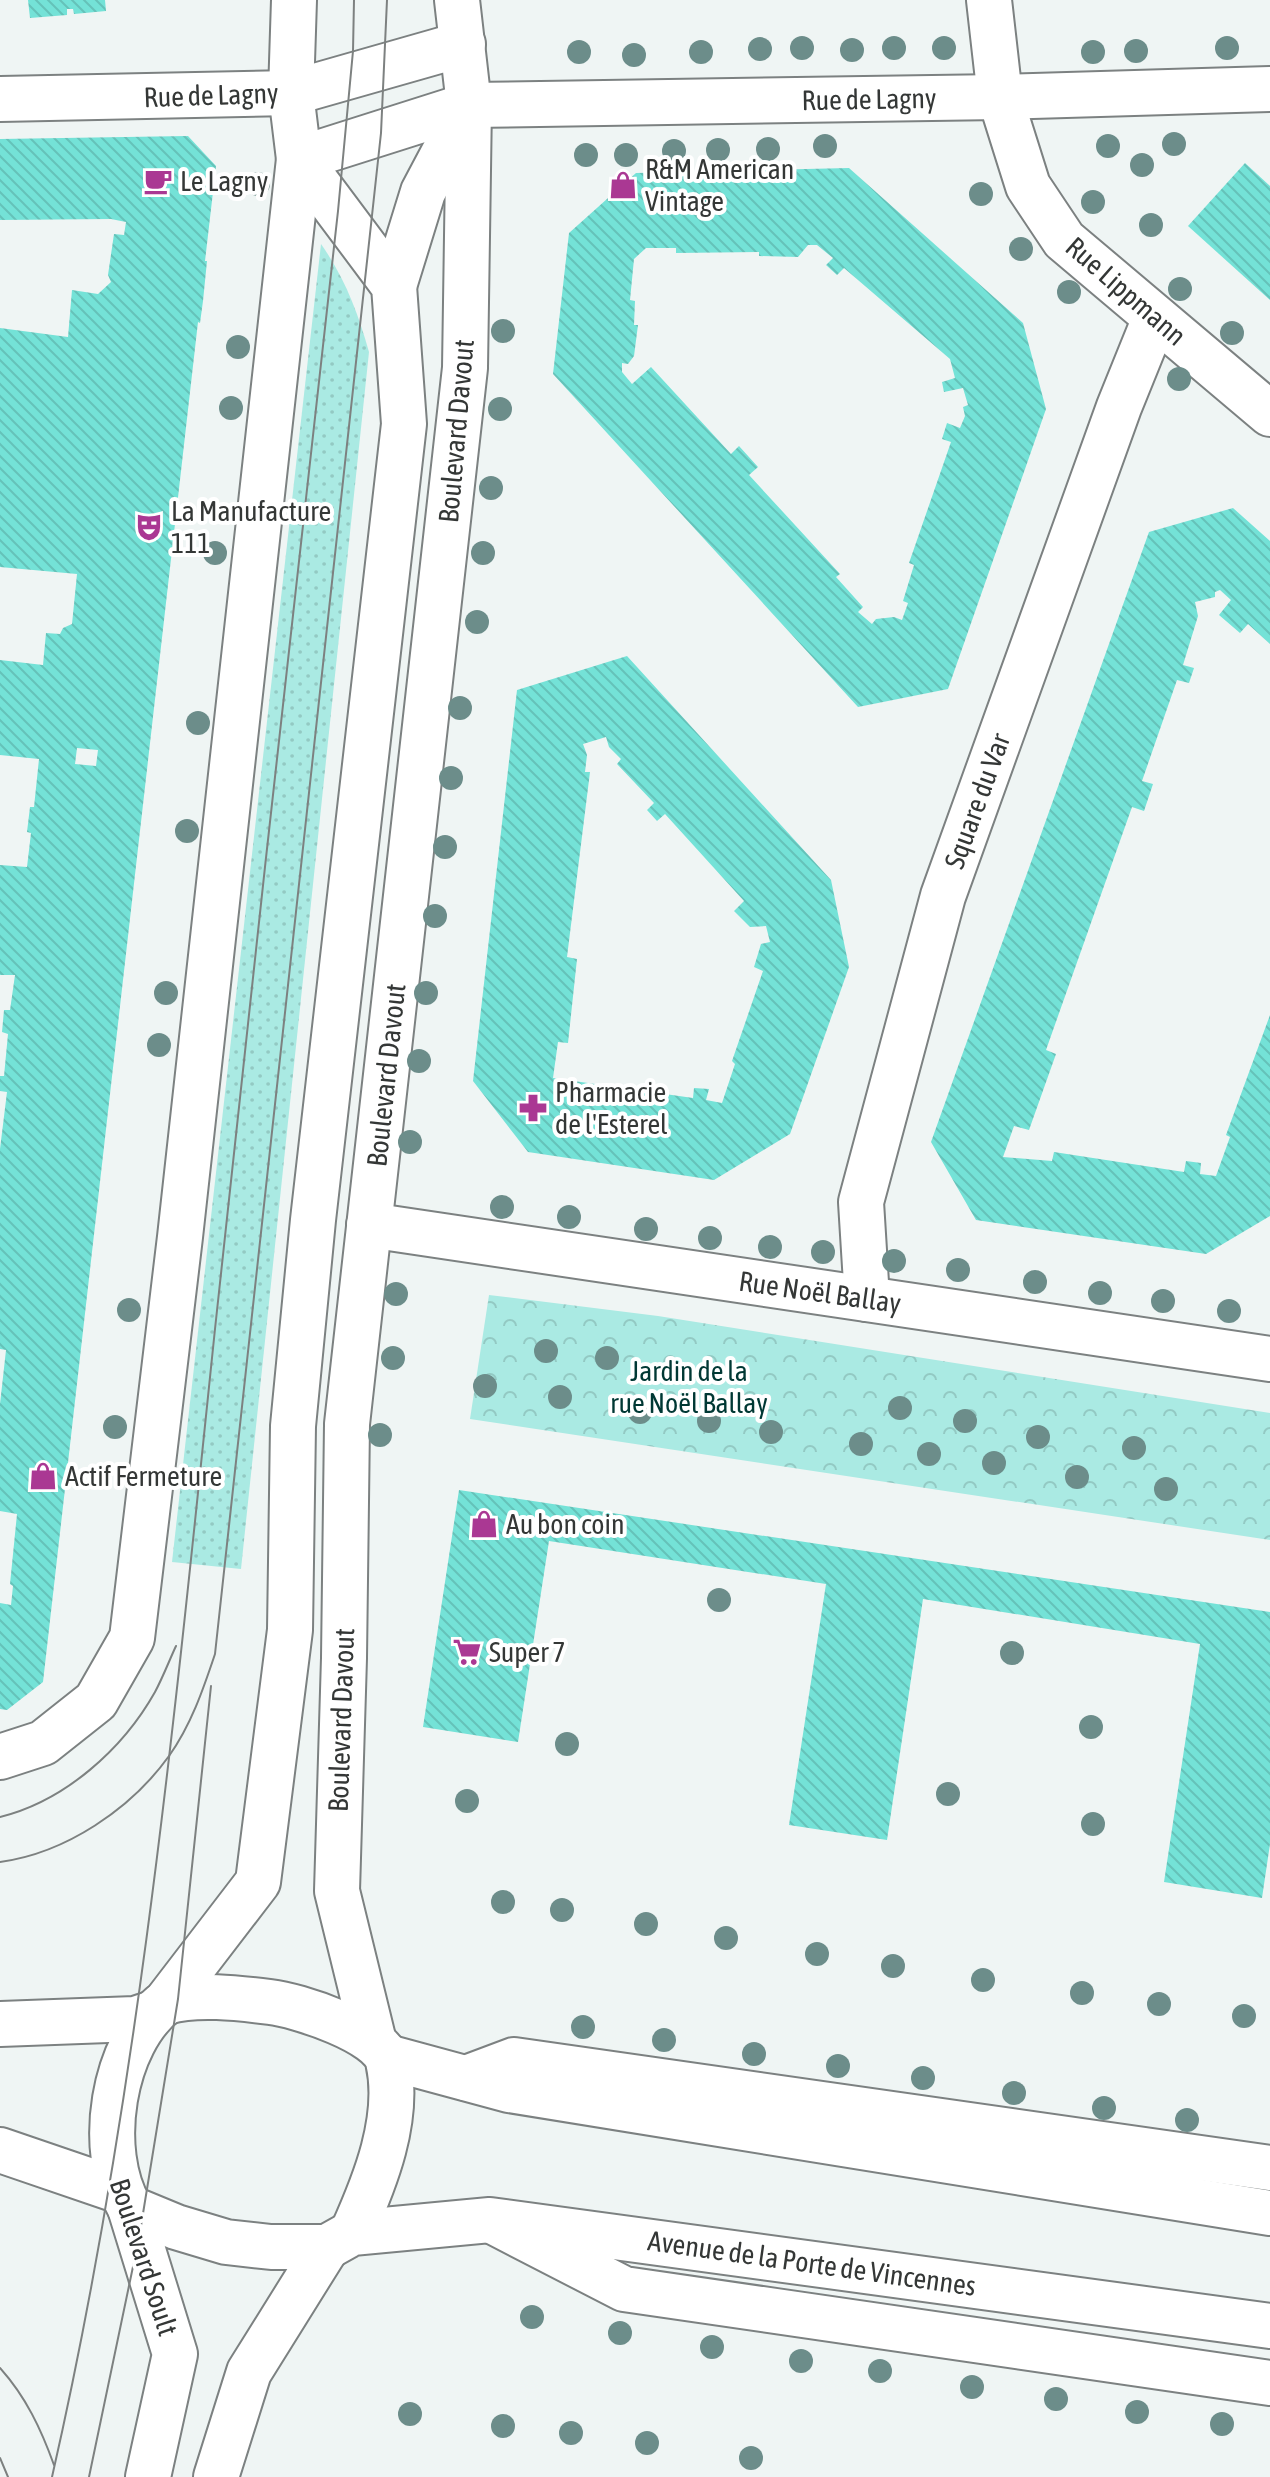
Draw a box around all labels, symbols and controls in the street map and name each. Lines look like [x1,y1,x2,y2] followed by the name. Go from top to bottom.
[143,77,279,113] street label: Rue de Lagny
[801,82,937,116] street label: Rue de Lagny
[645,153,794,217] place label: R&M American Vintage
[180,165,268,197] place label: Le Lagny
[143,166,173,196] cafe icon: Le Lagny
[608,170,638,200] shop icon: R&M American Vintage
[1060,230,1192,352] street label: Rue Lippmann
[432,338,480,524] street label: Boulevard Davout
[171,495,331,559] place label: La Manufacture 111
[134,512,164,542] theatre icon: La Manufacture 111
[938,729,1016,873] street label: Square du Var
[360,982,412,1168] street label: Boulevard Davout
[555,1076,668,1140] place label: Pharmacie de l'Esterel
[518,1093,548,1123] pharmacy icon: Pharmacie de l'Esterel
[737,1265,903,1319] street label: Rue Noël Ballay
[610,1355,768,1419] park label: Jardin de la rue Noël Ballay
[65,1460,222,1492] place label: Actif Fermeture
[28,1461,58,1491] shop icon: Actif Fermeture
[506,1508,624,1540] place label: Au bon coin
[469,1509,499,1539] shop icon: Au bon coin
[322,1628,360,1812] street label: Boulevard Davout
[489,1636,566,1668] place label: Super 7
[452,1637,482,1667] supermarket icon: Super 7
[104,2174,184,2340] street label: Boulevard Soult
[646,2224,978,2302] street label: Avenue de la Porte de Vincennes

